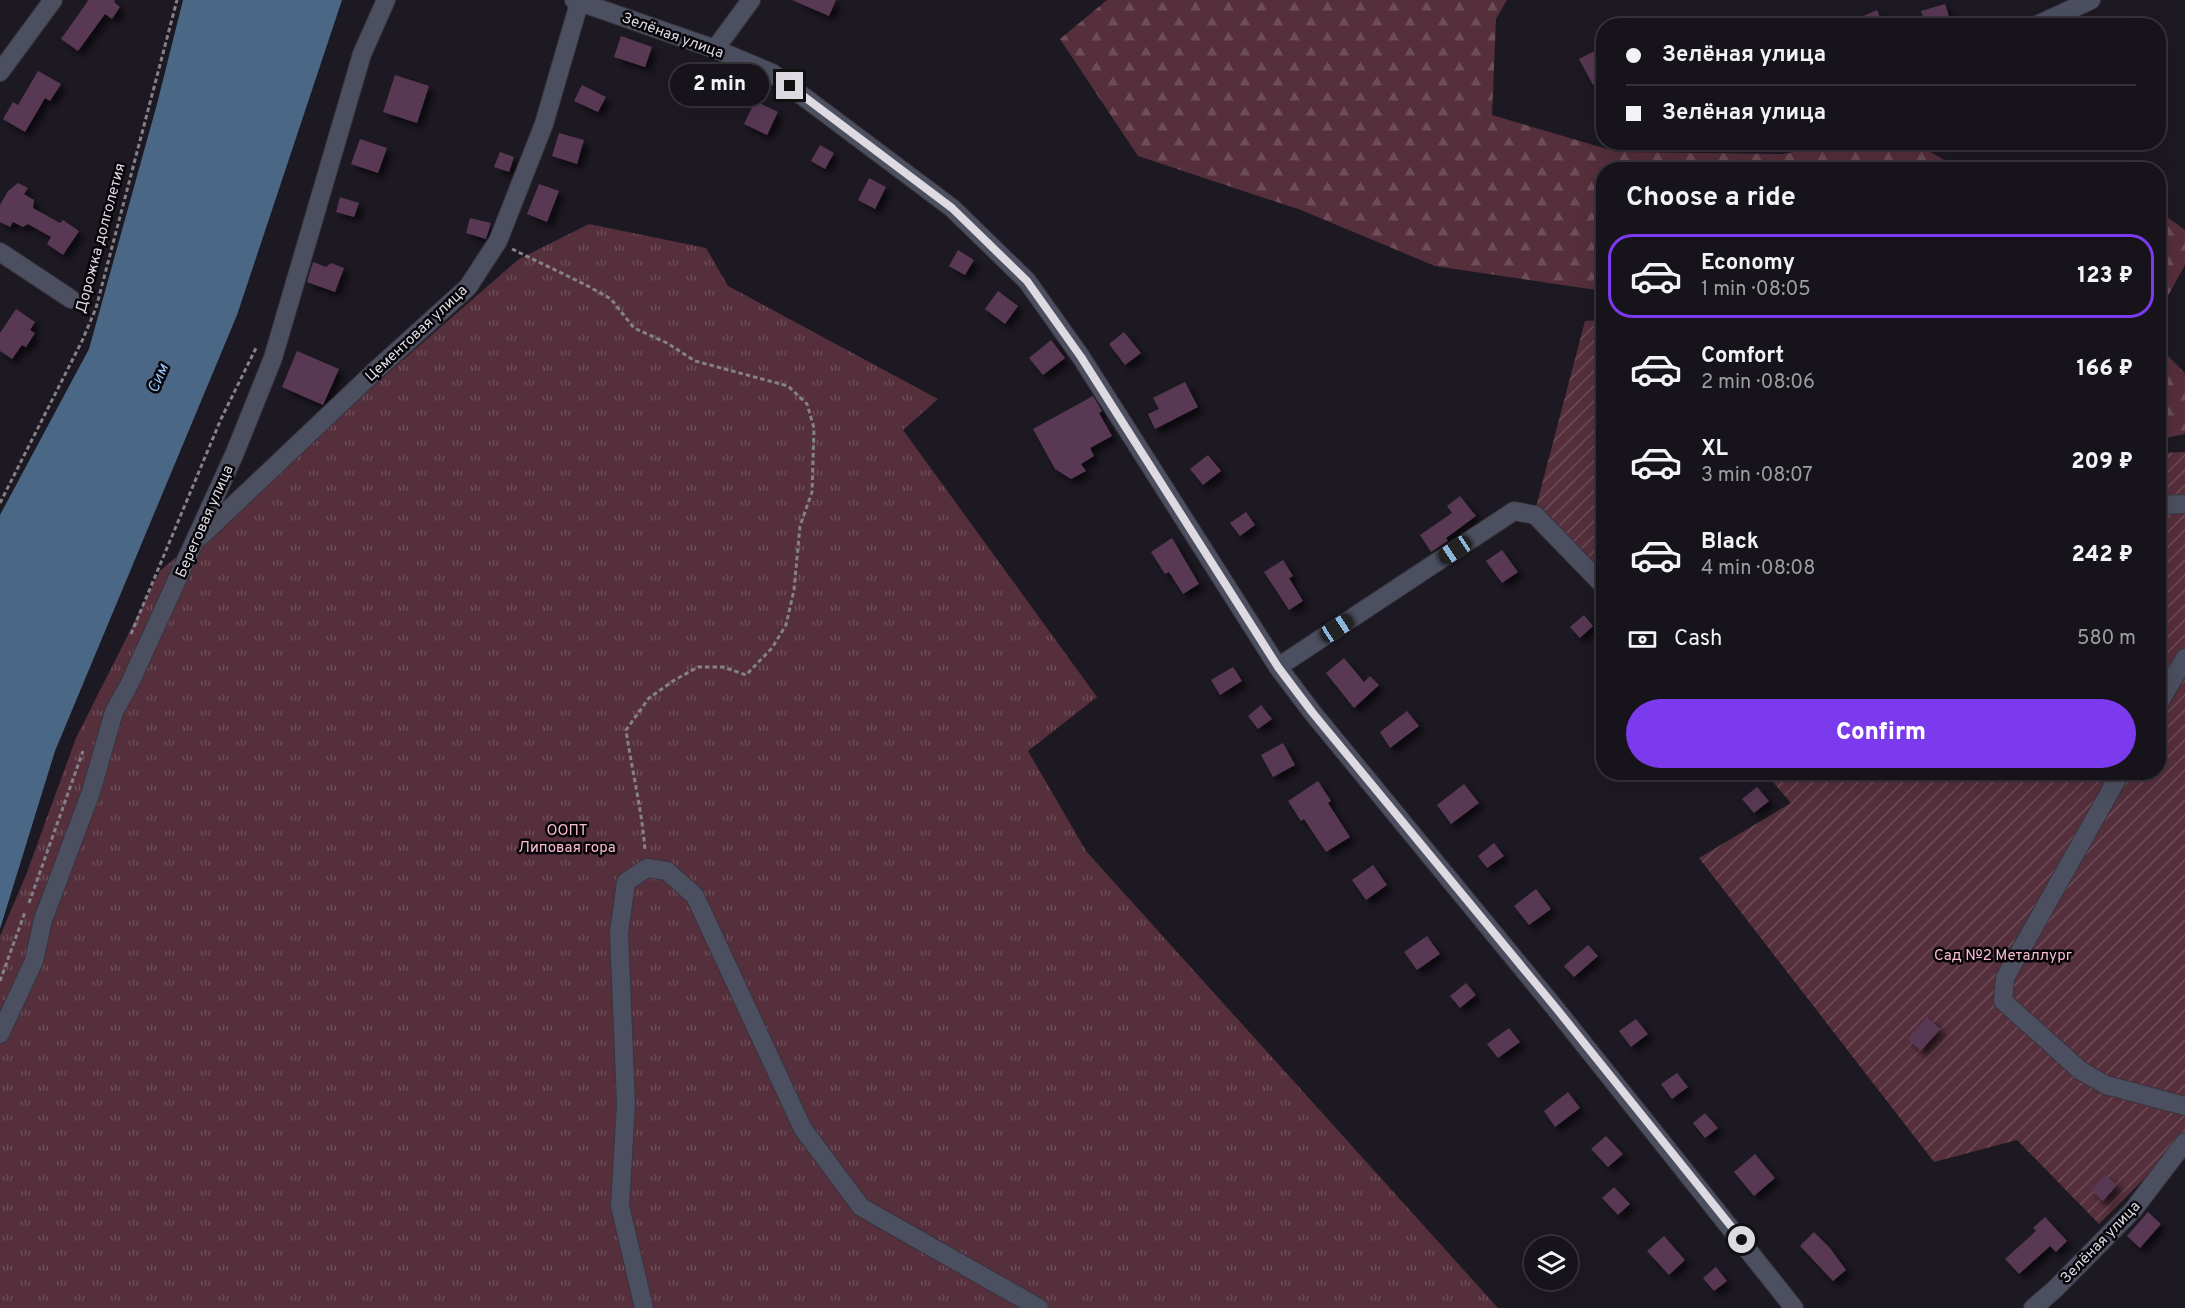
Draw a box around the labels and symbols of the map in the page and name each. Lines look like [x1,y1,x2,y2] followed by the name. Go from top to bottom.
[619,9,726,64] street label: Зелёная улица
[670,65,769,107] callout: 2 min
[776,72,803,99] route end
[72,161,131,316] street label: Дорожка долголетия
[362,282,472,386] street label: Цементовая улица
[144,361,174,396] water label: Сим
[172,462,239,581] street label: Береговая улица
[1435,532,1475,568] car
[1317,611,1357,645] car
[518,822,616,858] park label: ООПТ Липовая гора
[1934,947,2072,966] park label: Сад №2 Металлург
[2057,1198,2145,1288] street label: Зелёная улица
[1728,1226,1755,1253] route start

